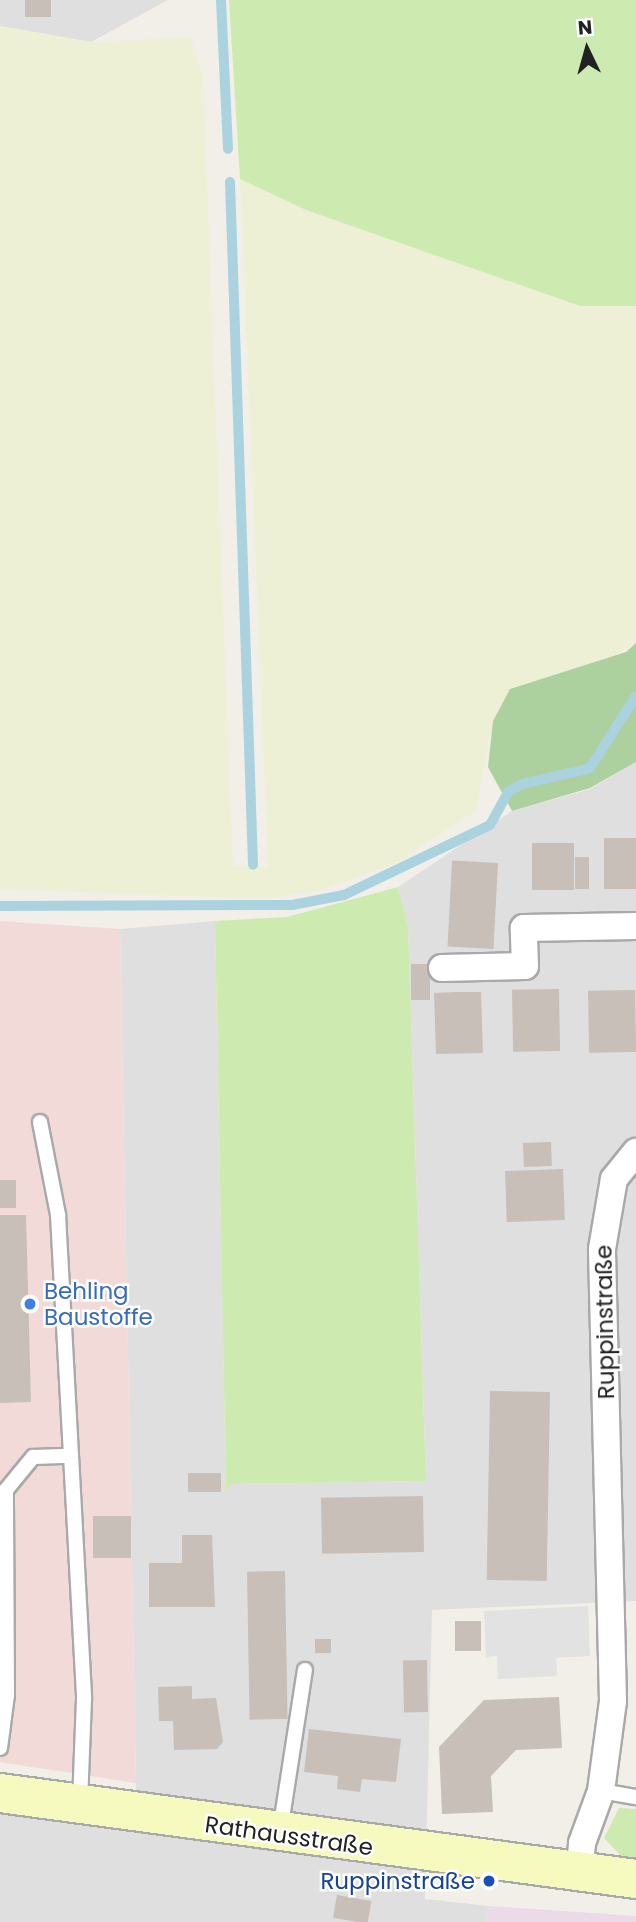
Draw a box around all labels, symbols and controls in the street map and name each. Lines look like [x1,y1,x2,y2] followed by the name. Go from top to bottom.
[552,14,622,84] north arrow
[577,14,593,42] text: N
[590,1244,620,1400] street label: Ruppinstraße
[44,1277,153,1331] place label: Behling Baustoffe
[22,1296,38,1312] marker: Behling Baustoffe
[203,1811,375,1861] street label: Rathausstraße
[320,1867,475,1895] place label: Ruppinstraße
[481,1873,497,1889] marker: Ruppinstraße

